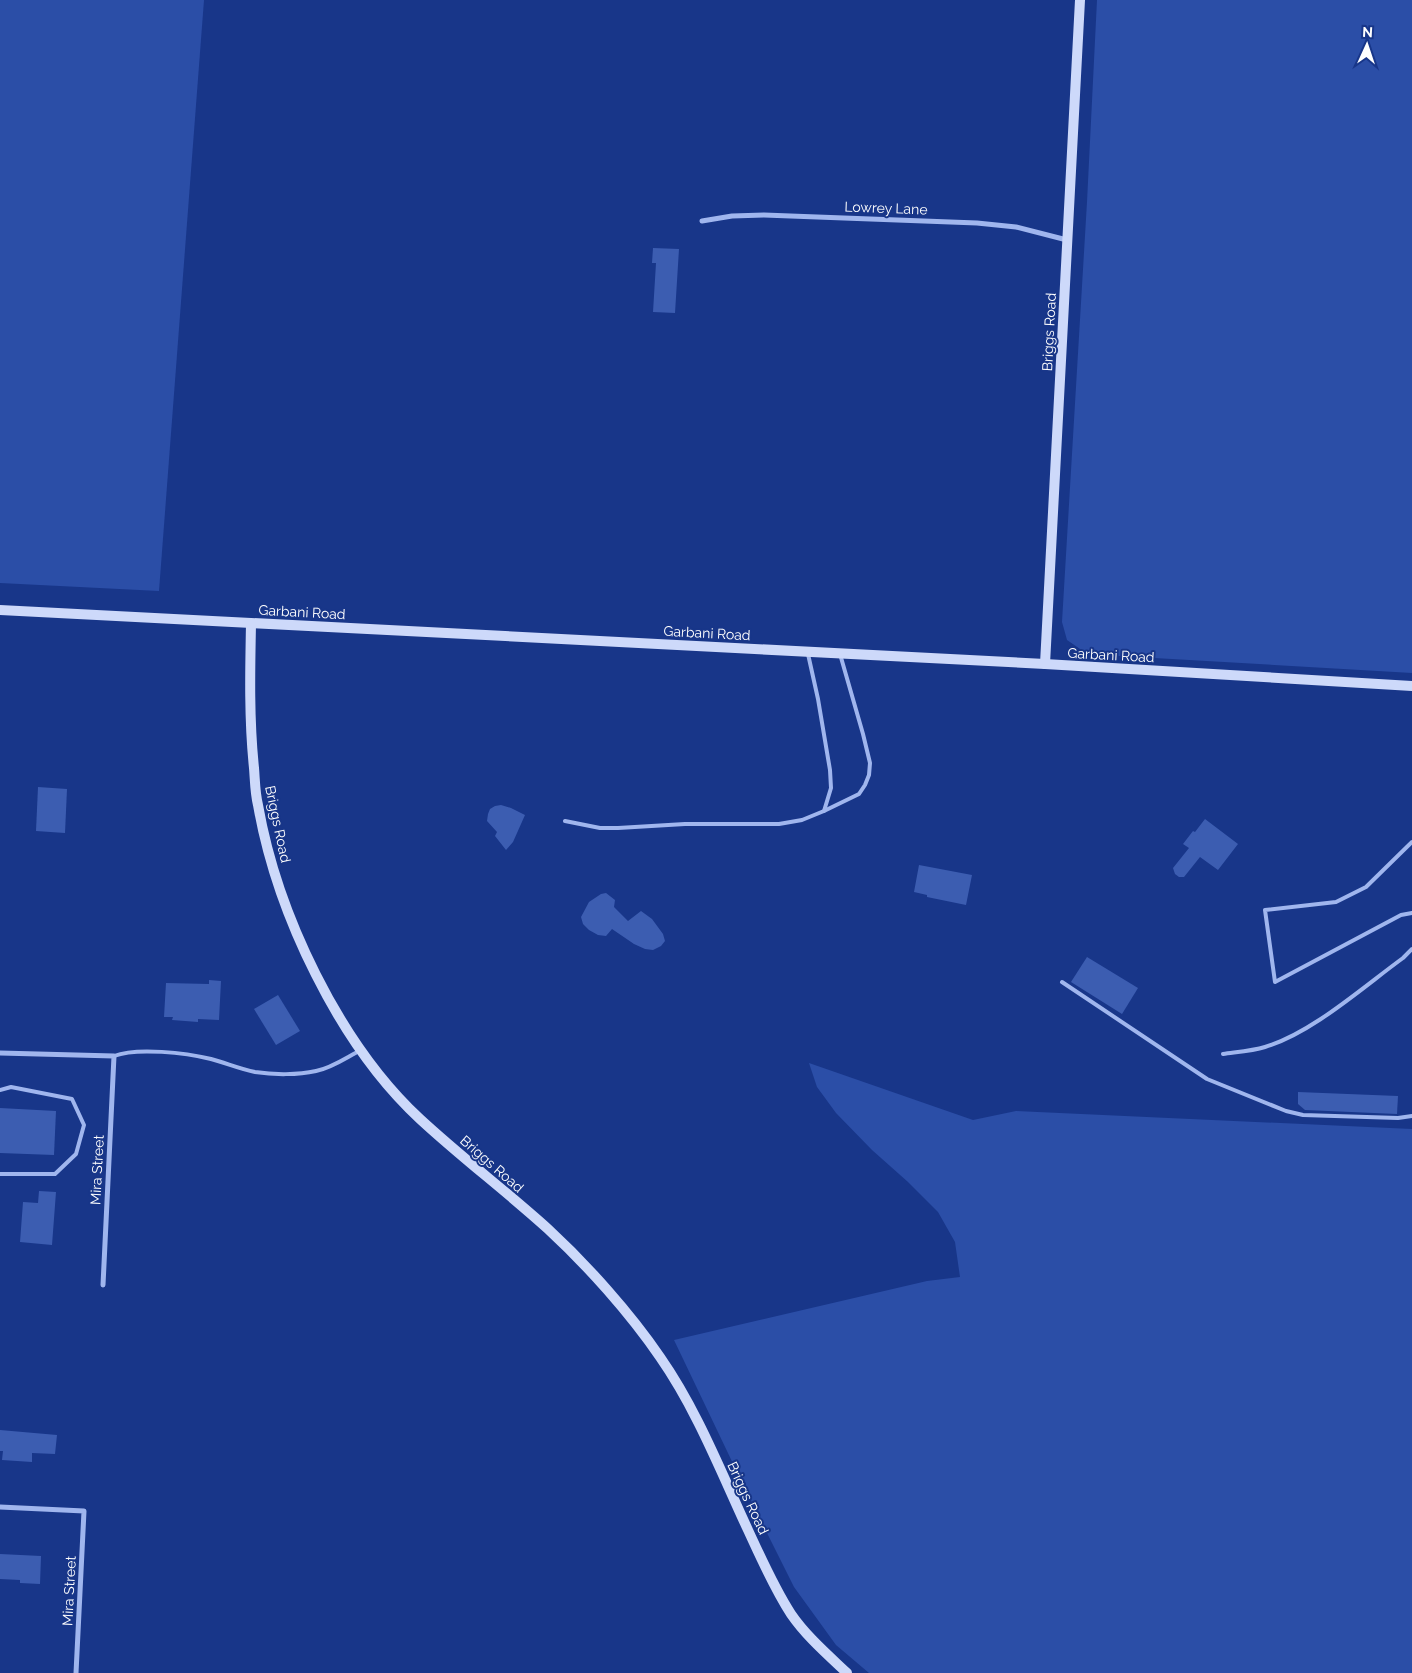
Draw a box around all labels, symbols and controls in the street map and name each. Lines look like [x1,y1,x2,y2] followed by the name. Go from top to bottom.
[1342,20,1392,70] north arrow
[1362,24,1373,40] text: N
[844,199,928,217] street label: Lowrey Lane
[1039,292,1059,372] street label: Briggs Road
[258,602,346,622] street label: Garbani Road
[663,623,751,643] street label: Garbani Road
[1067,645,1155,665] street label: Garbani Road
[262,784,294,864] street label: Briggs Road
[457,1132,527,1196] street label: Briggs Road
[87,1134,107,1205] street label: Mira Street
[724,1459,772,1537] street label: Briggs Road
[59,1555,79,1626] street label: Mira Street

